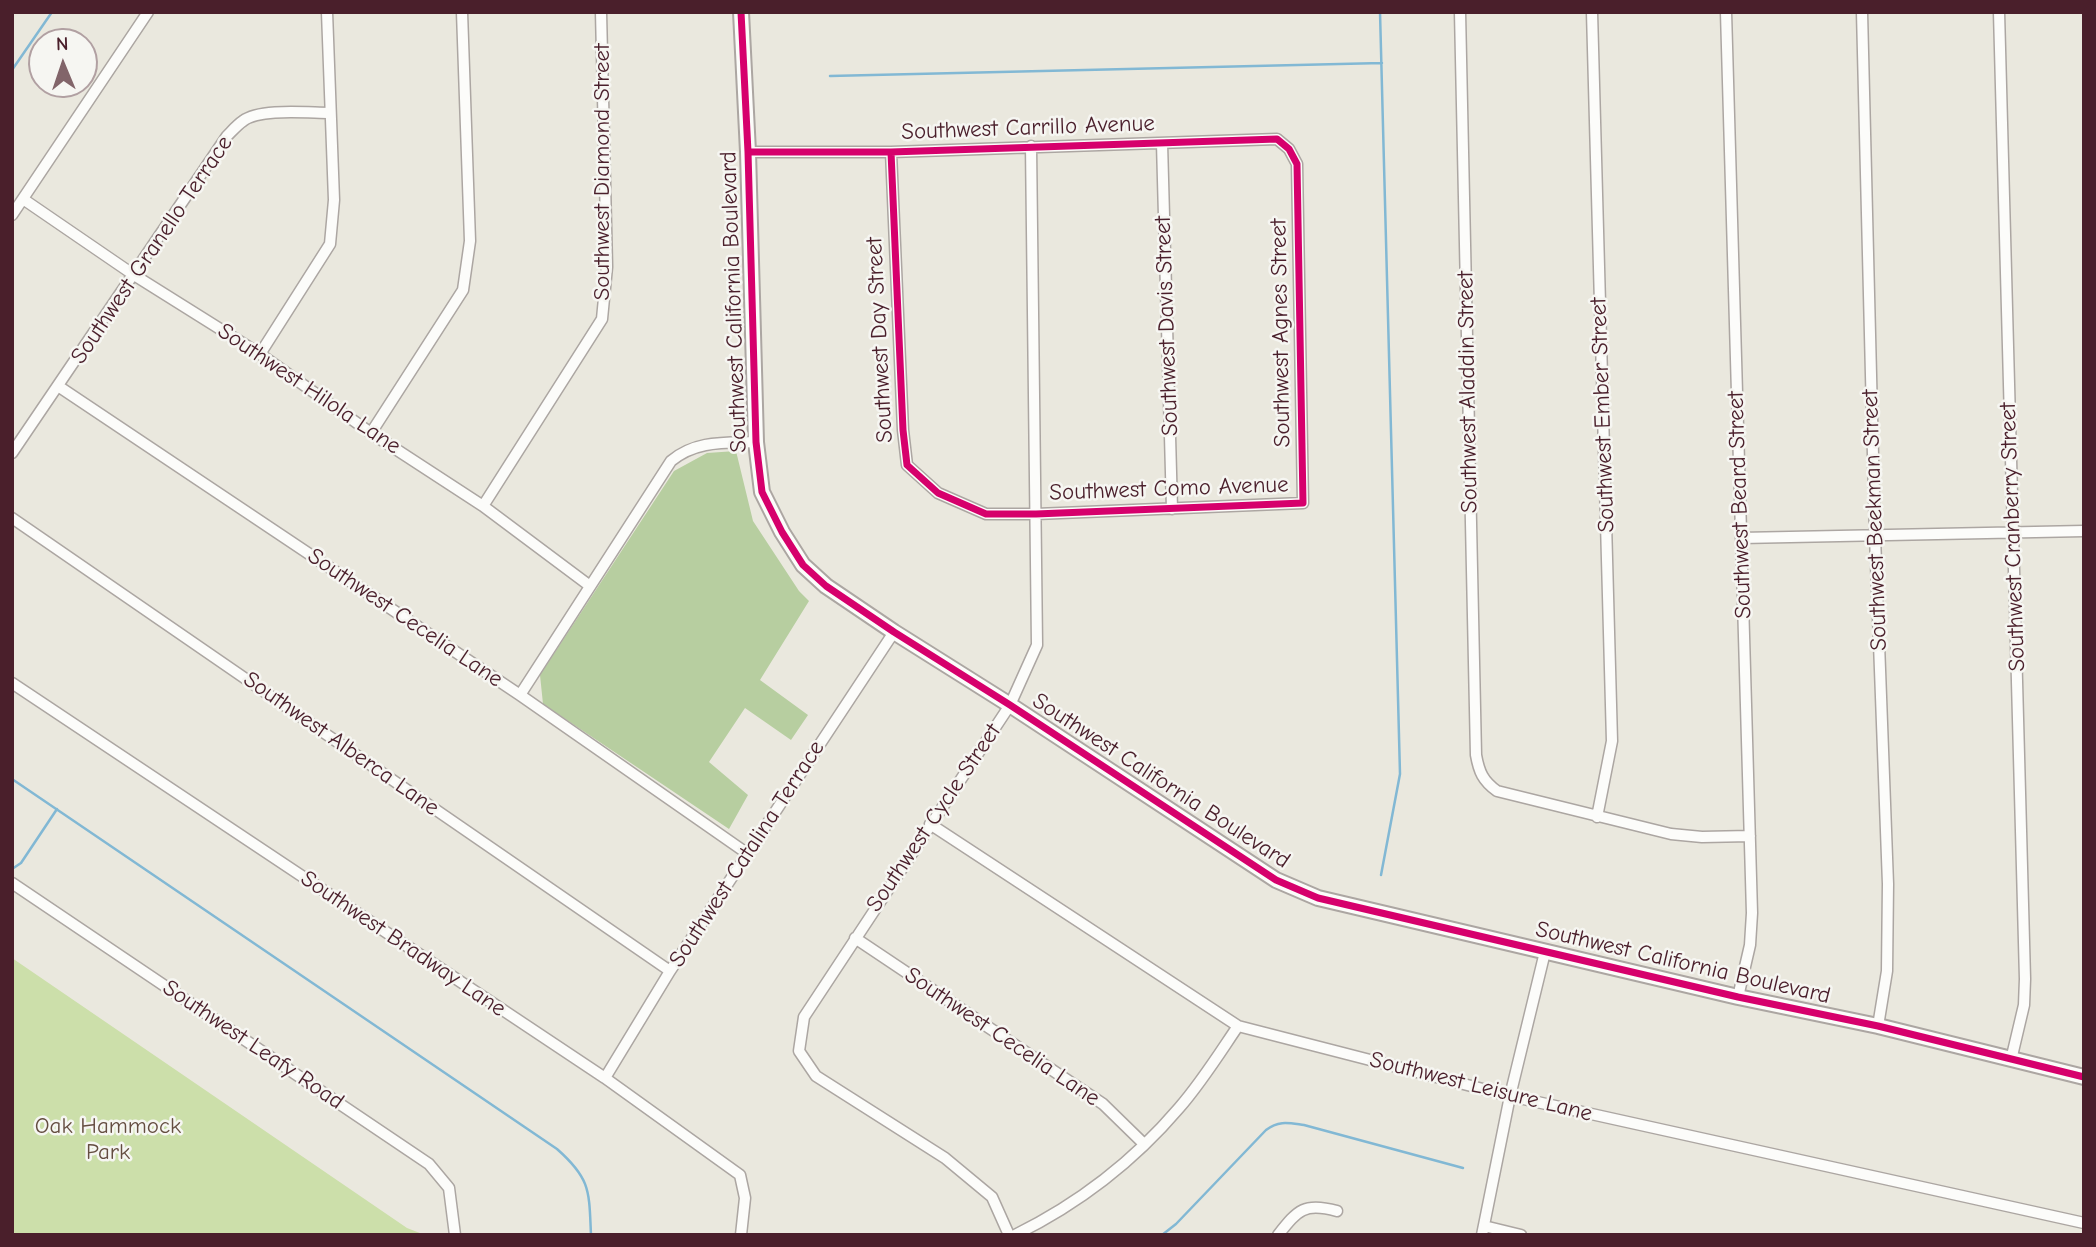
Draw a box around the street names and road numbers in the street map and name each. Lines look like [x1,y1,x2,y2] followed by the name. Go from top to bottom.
[588,43,616,301] street label: Southwest Diamond Street
[901,110,1155,146] street label: Southwest Carrillo Avenue
[65,131,239,369] street label: Southwest Granello Terrace
[715,151,753,453] street label: Southwest California Boulevard
[1149,215,1185,437] street label: Southwest Davis Street
[1265,218,1297,448] street label: Southwest Agnes Street
[861,236,899,444] street label: Southwest Day Street
[1452,271,1484,513] street label: Southwest Aladdin Street
[1585,297,1621,533] street label: Southwest Ember Street
[212,317,406,461] street label: Southwest Hilola Lane
[1857,389,1893,651] street label: Southwest Beekman Street
[1722,391,1758,619] street label: Southwest Beard Street
[1995,402,2031,672] street label: Southwest Cranberry Street
[1049,471,1289,507] street label: Southwest Como Avenue
[302,542,508,694] street label: Southwest Cecelia Lane
[238,666,444,822] street label: Southwest Alberca Lane
[1027,687,1295,875] street label: Southwest California Boulevard
[861,719,1007,917] street label: Southwest Cycle Street
[663,736,831,972] street label: Southwest Catalina Terrace
[295,865,511,1023] street label: Southwest Bradway Lane
[1533,916,1833,1010] street label: Southwest California Boulevard
[899,961,1105,1113] street label: Southwest Cecelia Lane
[157,974,349,1116] street label: Southwest Leafy Road
[1367,1046,1595,1128] street label: Southwest Leisure Lane

